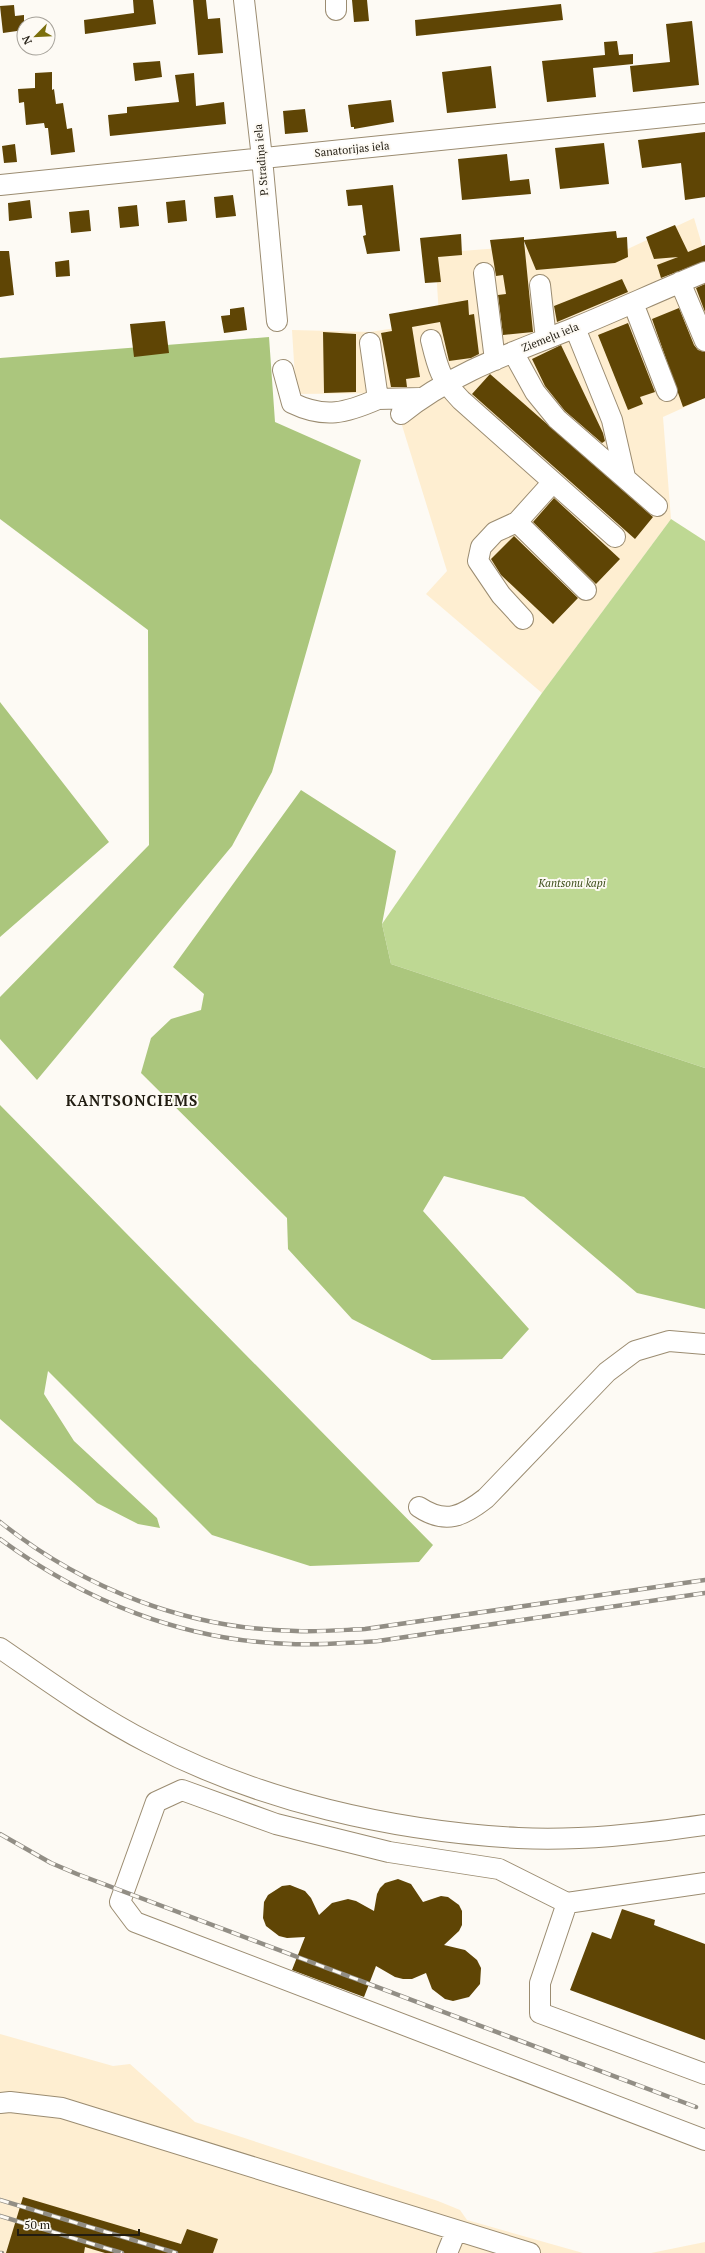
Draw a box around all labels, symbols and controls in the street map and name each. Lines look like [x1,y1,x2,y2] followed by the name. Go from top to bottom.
[16,16,56,56] north arrow
[19,33,35,47] text: N
[251,123,272,197] street label: P. Stradiņa iela
[314,138,391,160] street label: Sanatorijas iela
[519,319,581,356] street label: Ziemeļu iela
[537,876,606,890] park label: Kantsonu kapi
[66,1090,198,1110] district label: KANTSONCIEMS
[18,2211,139,2237] scale bar
[24,2217,51,2232] text: 50 m

